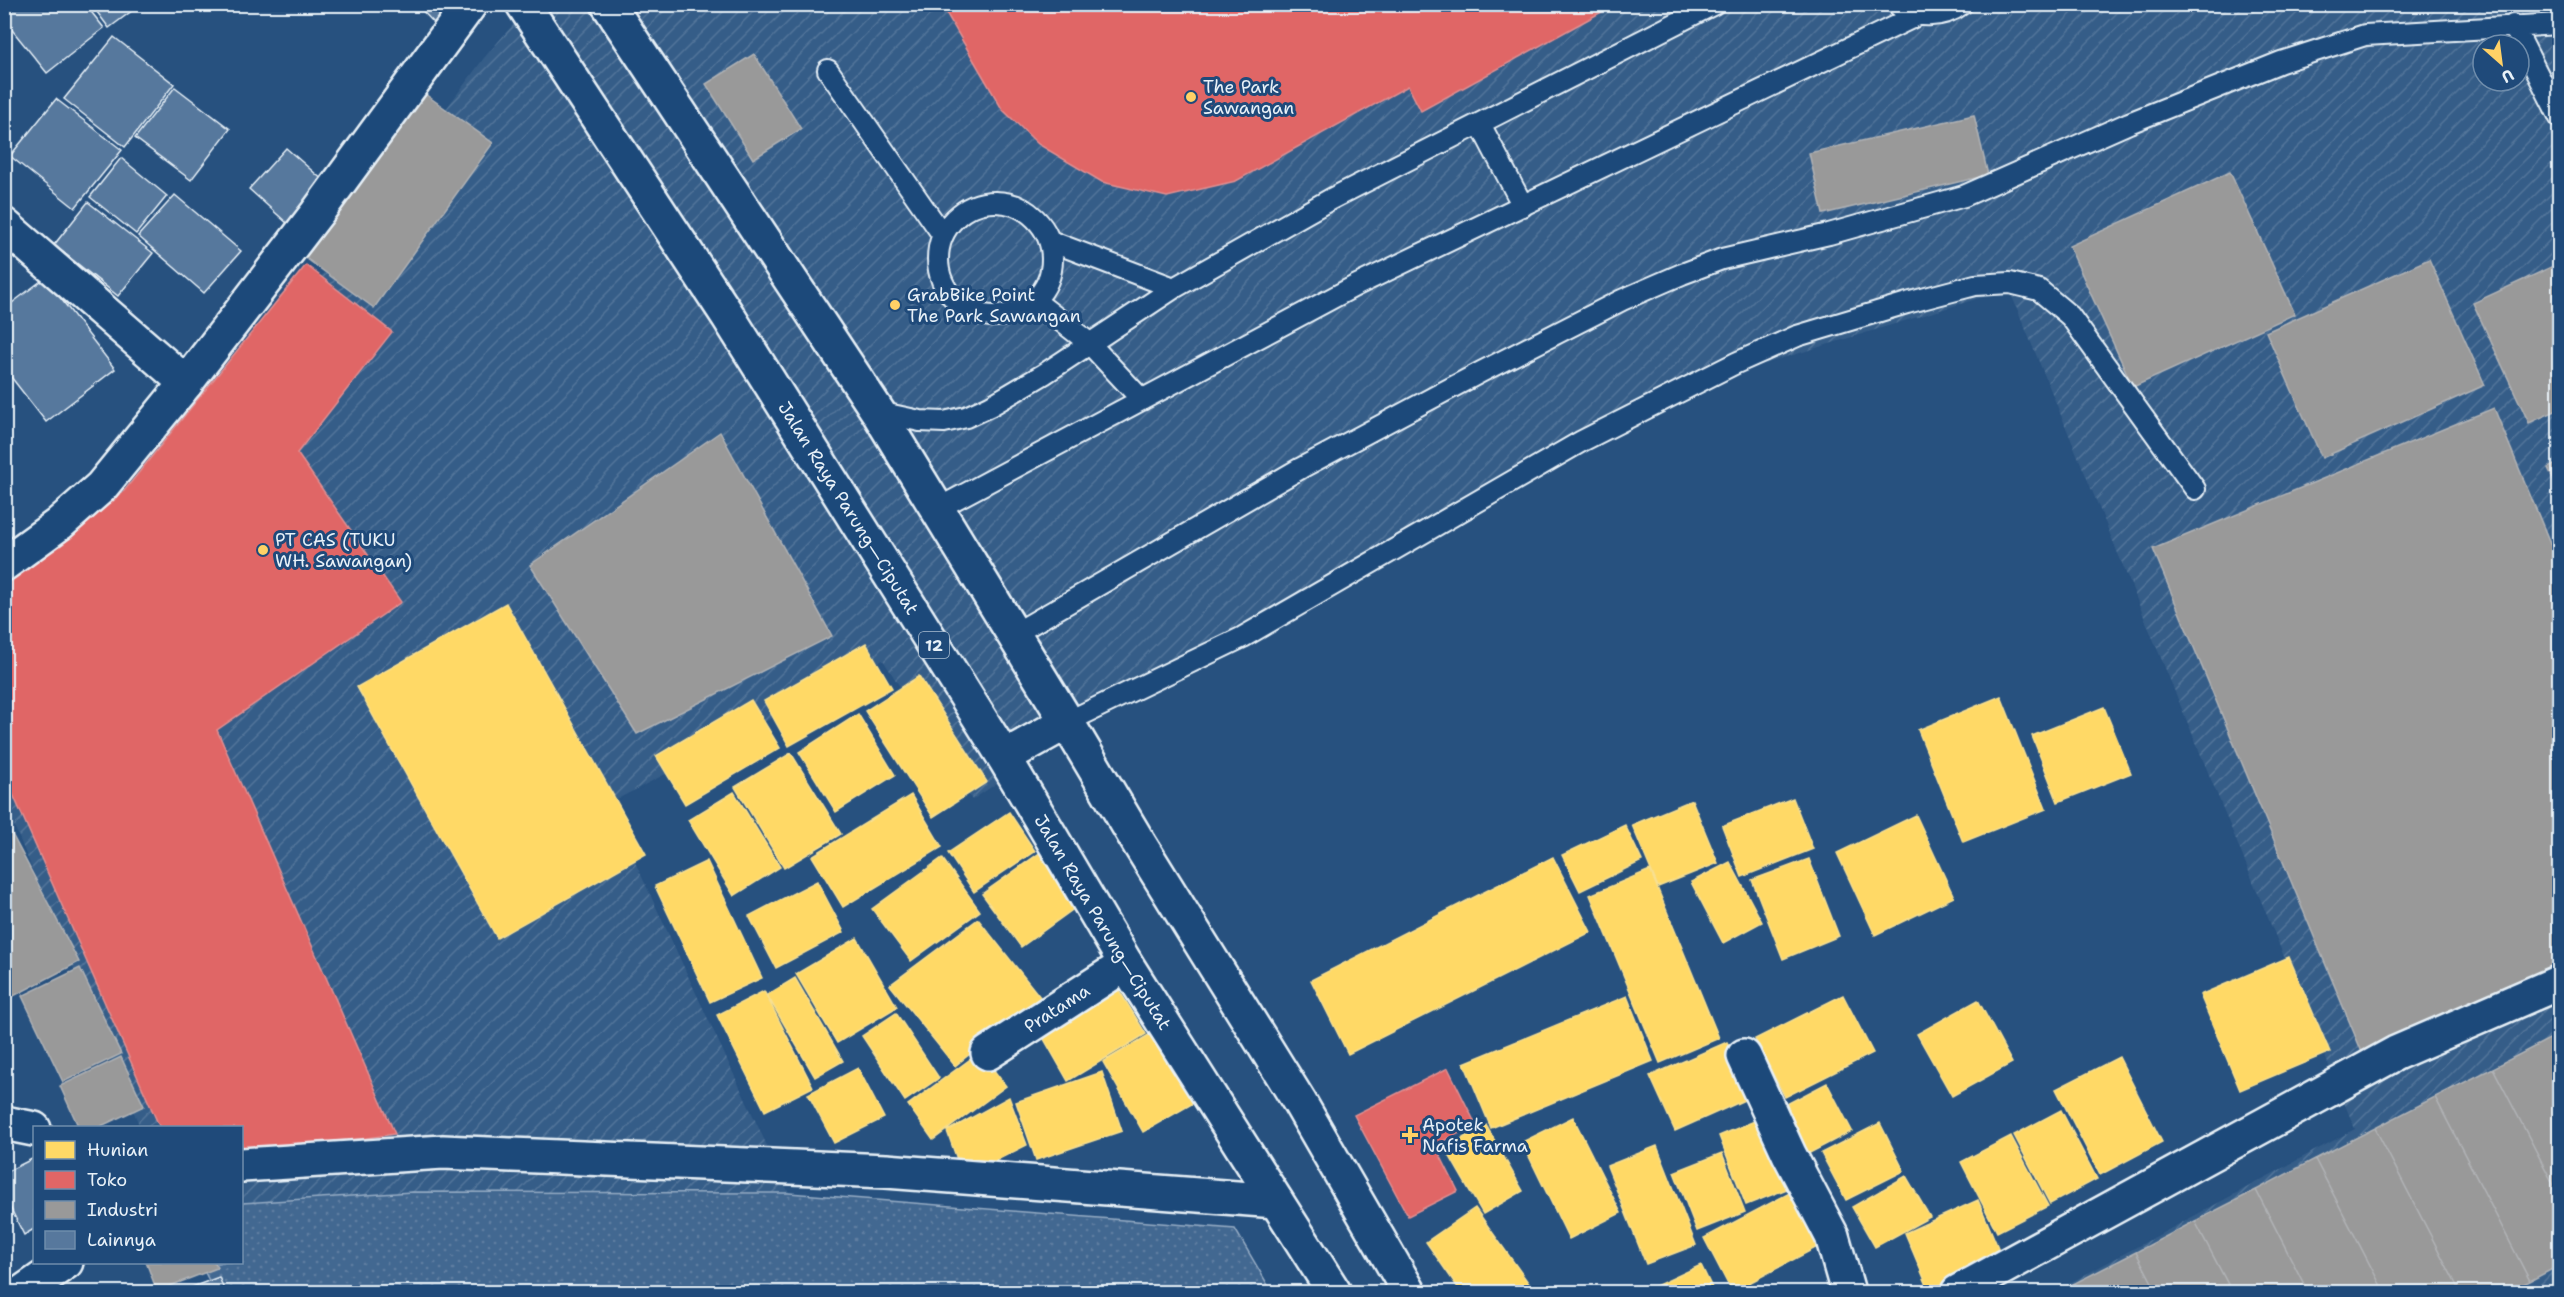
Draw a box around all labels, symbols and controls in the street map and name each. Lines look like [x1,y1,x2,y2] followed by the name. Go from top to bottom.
[2471,33,2531,93] north arrow
[2498,64,2518,88] text: U
[1203,75,1294,120] place label: The Park Sawangan
[1184,90,1198,104] marker: The Park Sawangan
[907,283,1081,328] place label: GrabBike Point The Park Sawangan
[888,298,902,312] marker: GrabBike Point The Park Sawangan
[772,397,924,620] street label: Jalan Raya Parung—Ciputat
[275,528,412,573] place label: PT CAS (TUKU WH. Sawangan)
[256,543,270,557] marker: PT CAS (TUKU WH. Sawangan)
[919,632,949,658] road number: 12
[1029,810,1177,1035] street label: Jalan Raya Parung—Ciputat
[1019,978,1094,1039] street label: Pratama
[1422,1113,1528,1158] place label: Apotek Nafis Farma
[33,1126,243,1264] legend
[1403,1128,1417,1142] marker: Apotek Nafis Farma
[87,1138,148,1162] text: Hunian
[87,1168,127,1192] text: Toko
[87,1198,158,1222] text: Industri
[87,1228,156,1252] text: Lainnya

